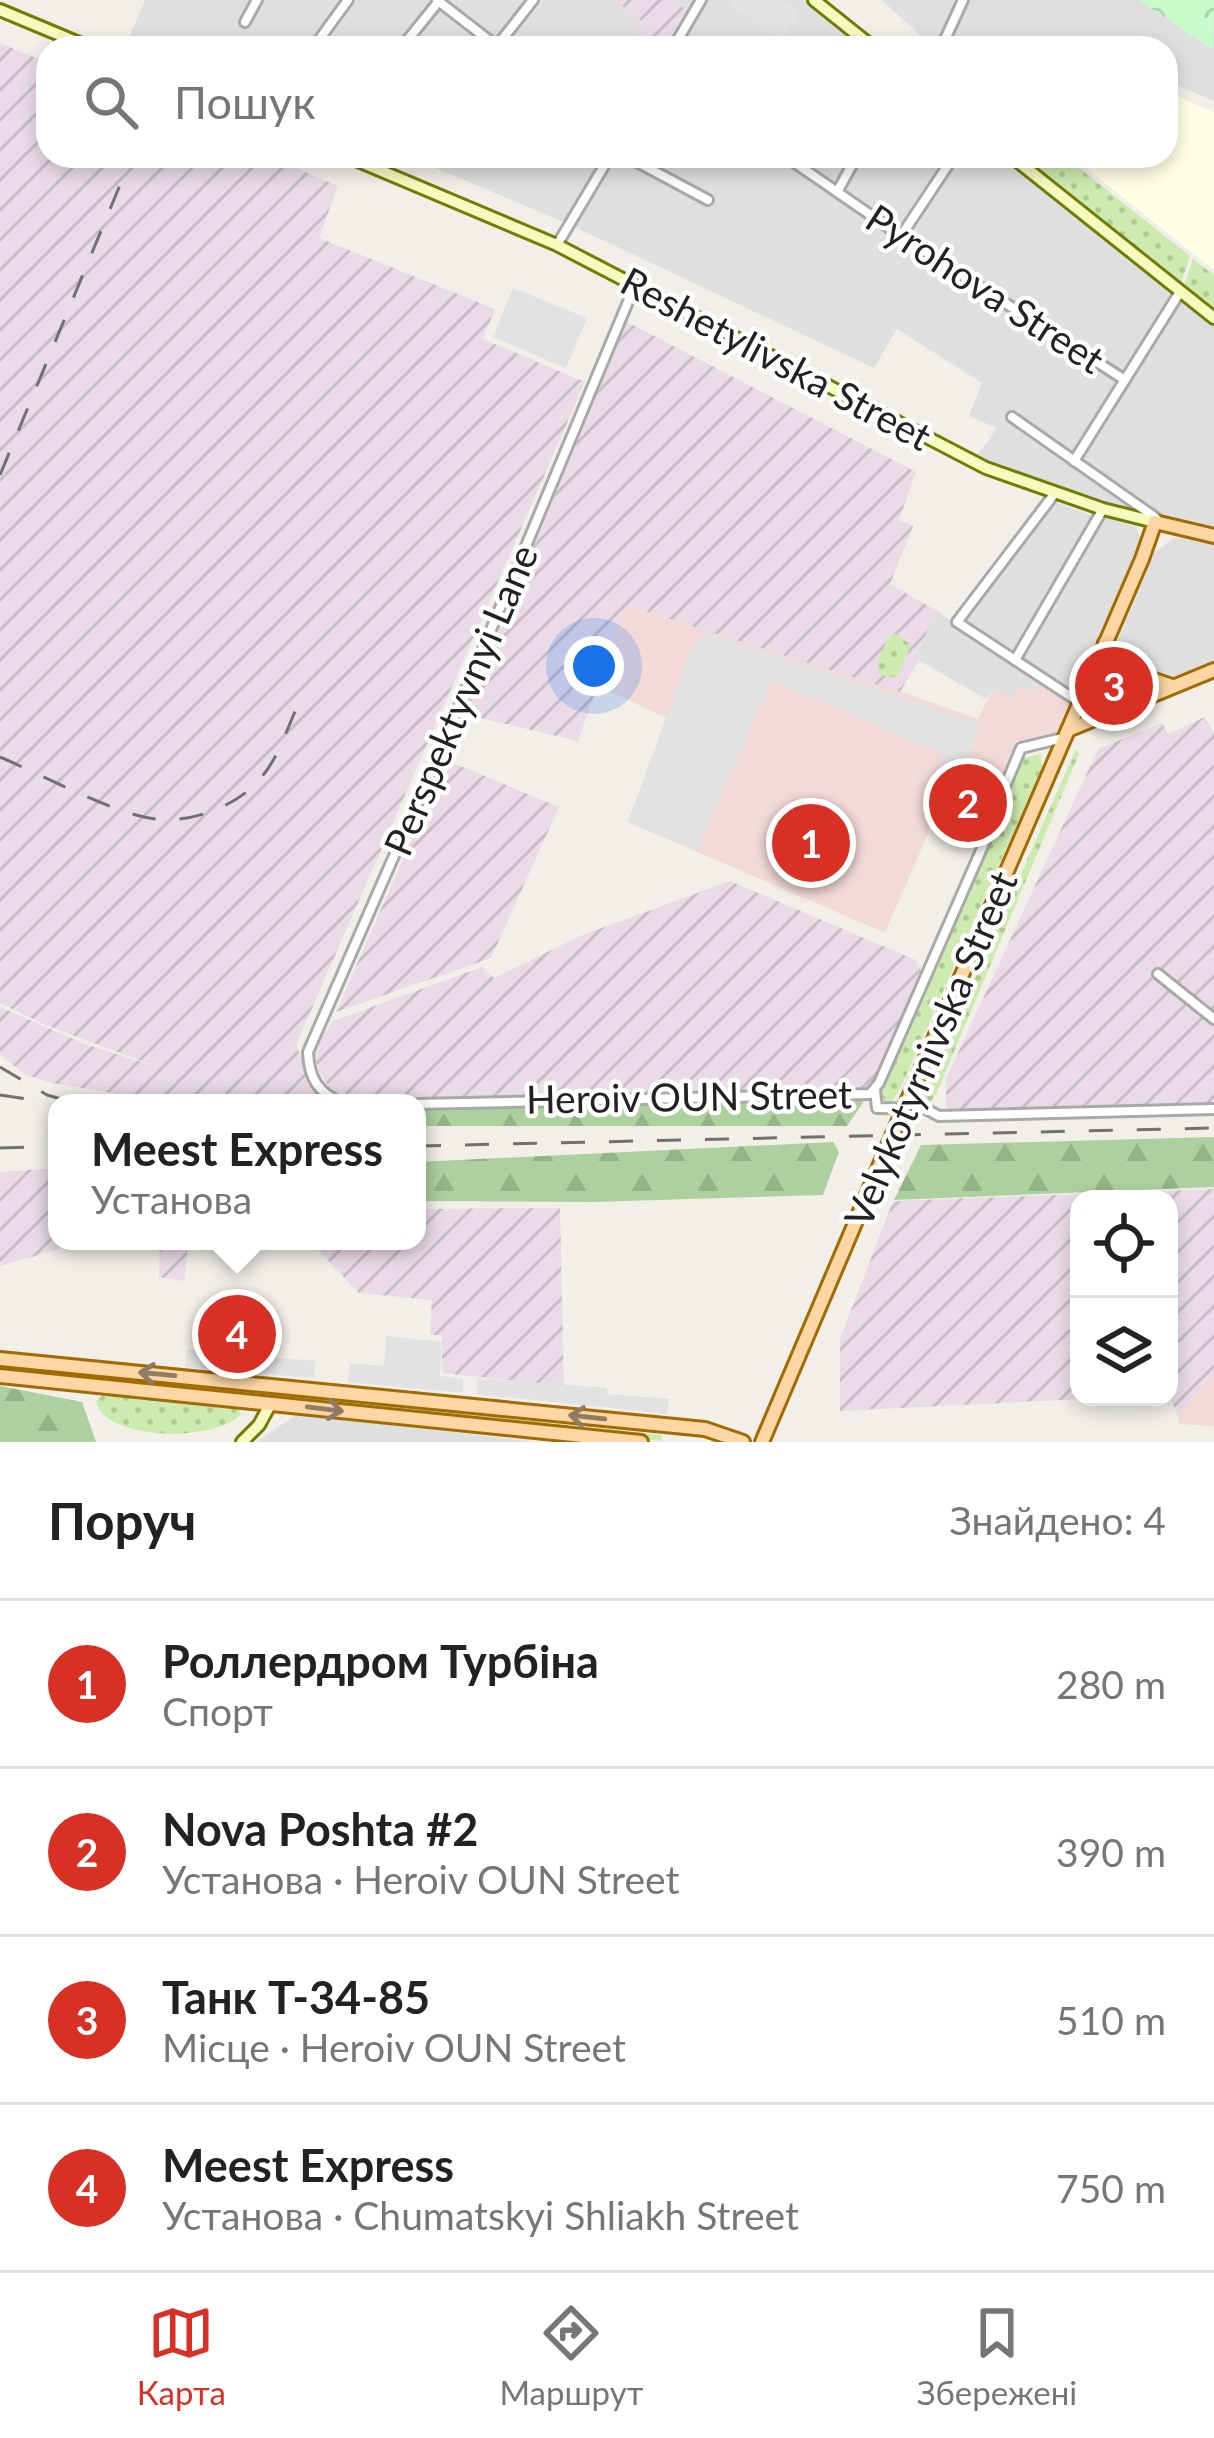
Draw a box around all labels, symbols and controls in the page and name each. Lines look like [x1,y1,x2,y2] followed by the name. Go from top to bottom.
[36,36,1178,168] search box
[78,69,144,135] icon: search
[174,75,315,129] text: Пошук
[858,194,1113,382] street label: Pyrohova Street
[614,257,939,459] street label: Reshetylivska Street
[374,537,546,862] street label: Perspektyvnyi Lane
[564,636,624,696] your location
[1075,641,1153,731] pin: 3
[929,758,1007,848] pin: 2
[772,798,850,888] pin: 1
[834,864,1026,1233] street label: Velykotyrnivska Street
[526,1070,852,1122] street label: Heroiv OUN Street
[48,1094,426,1250] popup
[91,1122,383,1176] text: Meest Express
[91,1176,252,1222] text: Установа
[1070,1190,1178,1406] map controls
[1070,1190,1178,1298] button: locate
[198,1289,276,1379] pin: 4
[1070,1298,1178,1406] button: layers
[138,1362,177,1385] one-way arrow
[305,1399,344,1421] one-way arrow
[568,1405,607,1428] one-way arrow
[48,1490,197,1551] text: Поруч
[949,1497,1166,1543] text: Знайдено: 4
[162,1634,599,1688] text: Роллердром Турбіна
[76,1661,98,1707] text: 1
[1056,1661,1166,1707] text: 280 m
[162,1688,273,1734] text: Спорт
[162,1802,478,1856] text: Nova Poshta #2
[76,1829,98,1875] text: 2
[1056,1829,1166,1875] text: 390 m
[162,1856,679,1902] text: Установа · Heroiv OUN Street
[162,1970,430,2024] text: Танк Т-34-85
[76,1997,98,2043] text: 3
[1056,1997,1166,2043] text: 510 m
[162,2024,626,2070] text: Місце · Heroiv OUN Street
[162,2138,454,2192] text: Meest Express
[76,2165,98,2211] text: 4
[1056,2165,1166,2211] text: 750 m
[162,2192,799,2238] text: Установа · Chumatskyi Shliakh Street
[137,2300,226,2412] tab: Карта
[499,2300,643,2412] tab: Маршрут
[917,2300,1077,2412] tab: Збережені

